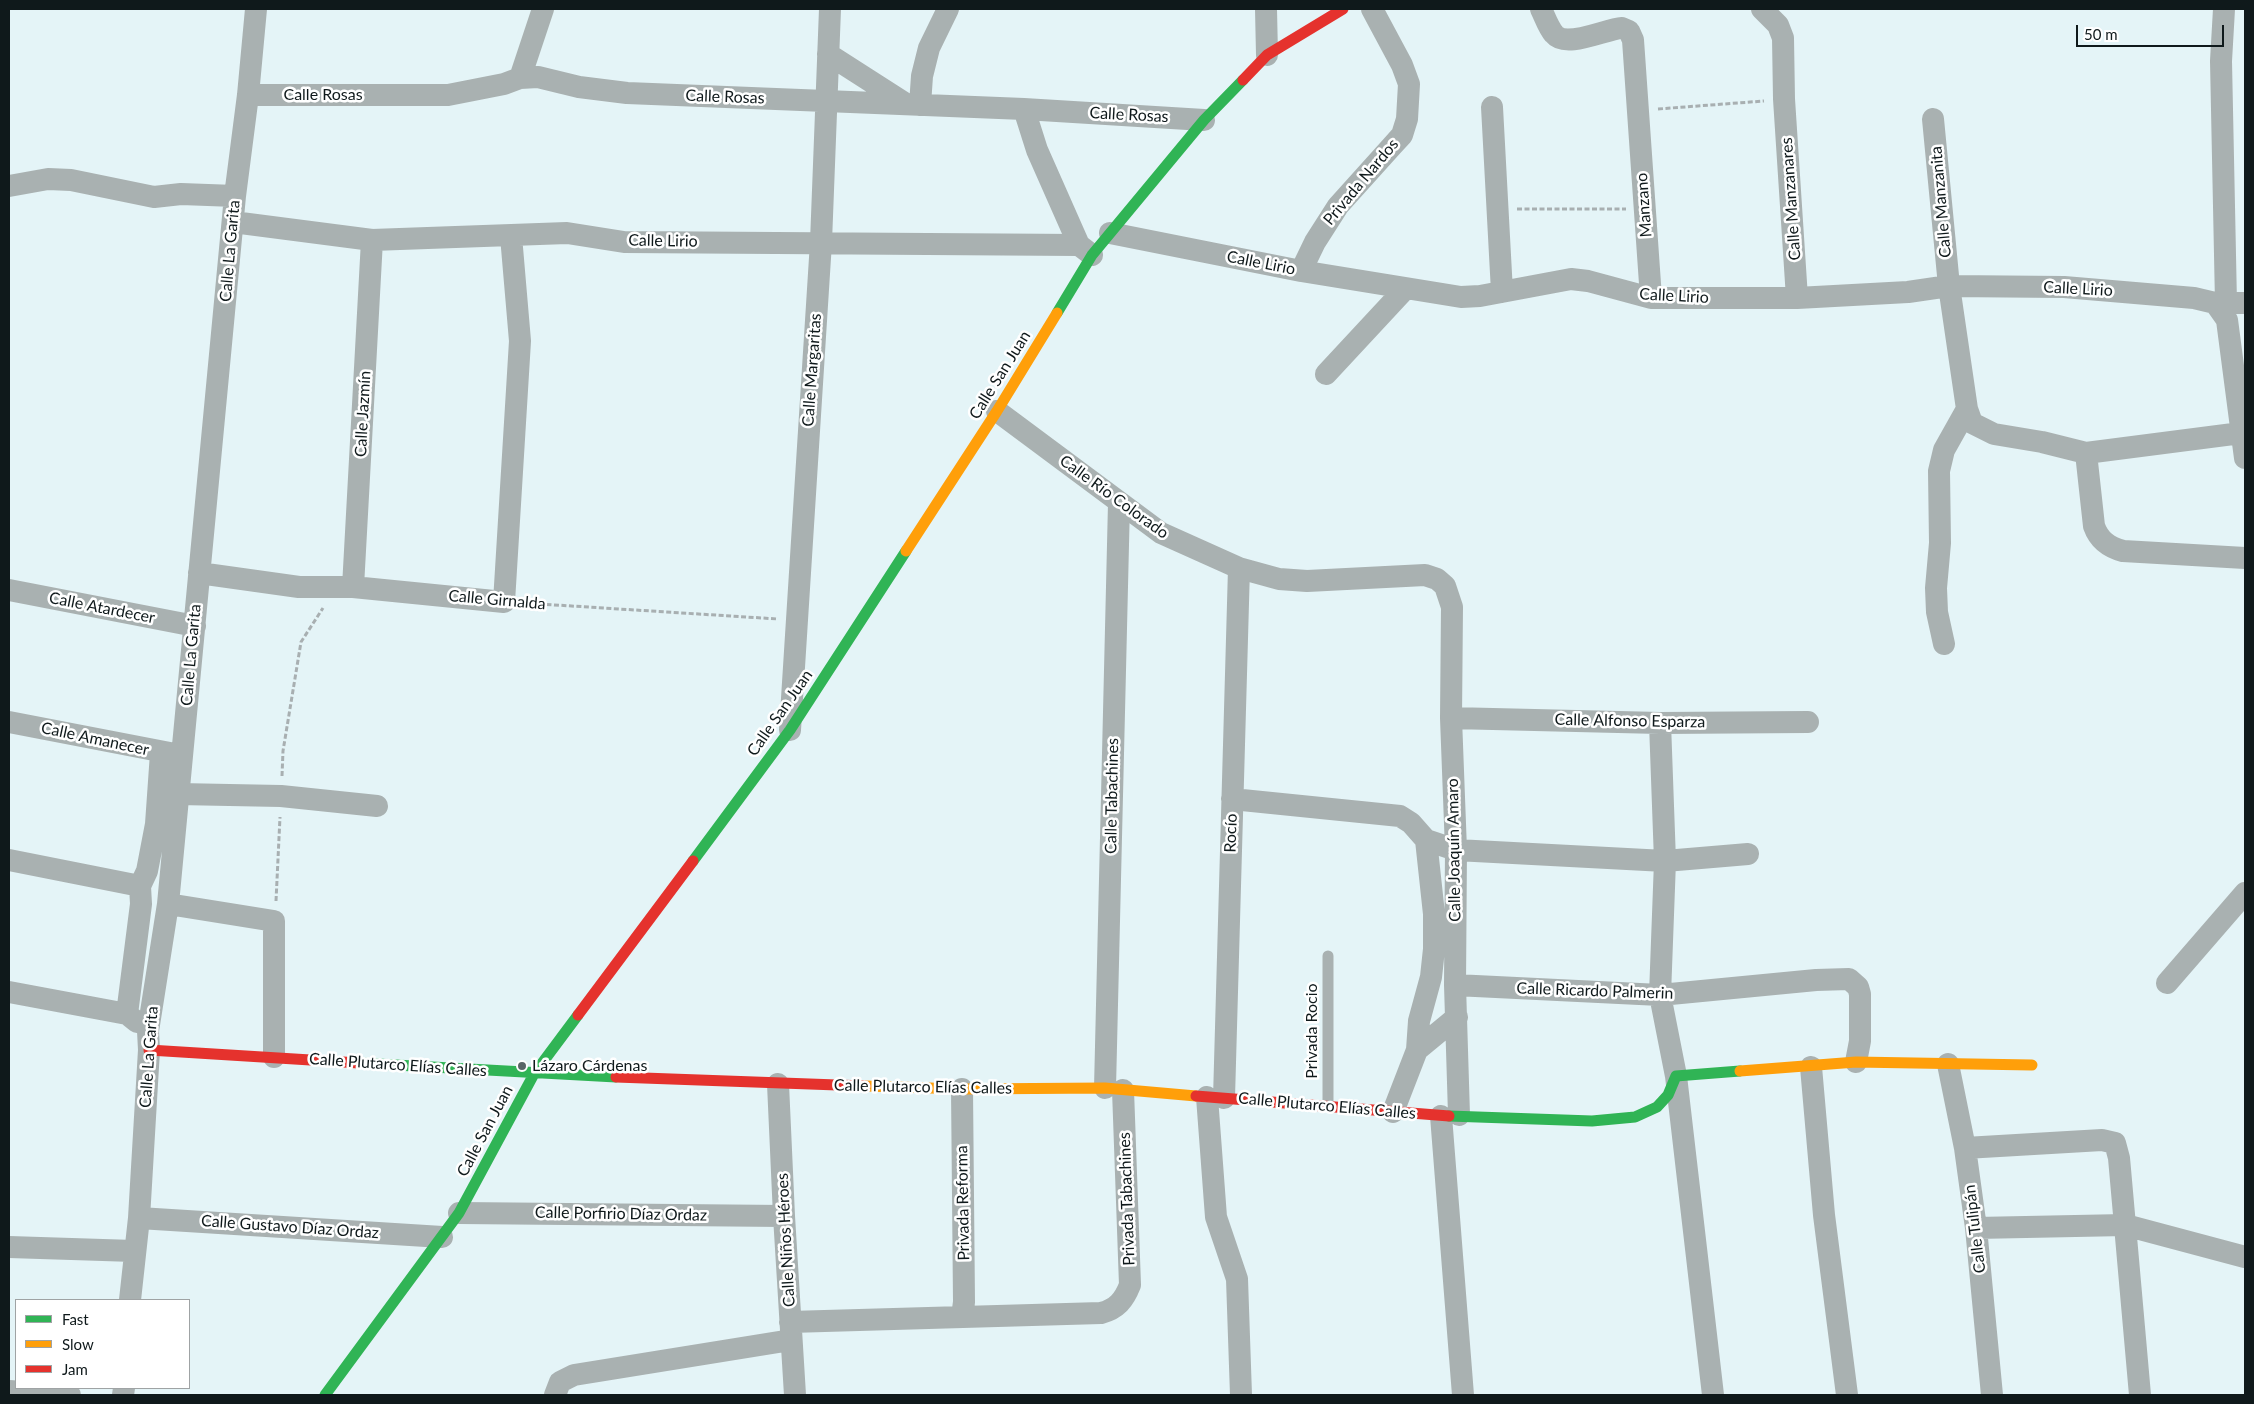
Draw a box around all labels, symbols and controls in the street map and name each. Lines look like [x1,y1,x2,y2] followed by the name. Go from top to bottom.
[2079,15,2226,47] scale bar
[2084,25,2118,43] text: 50 m
[283,85,363,105] street label: Calle Rosas
[685,86,765,108] street label: Calle Rosas
[1089,103,1169,127] street label: Calle Rosas
[1319,135,1403,229] street label: Privada Nardos
[1777,137,1805,261] street label: Calle Manzanares
[1927,145,1955,259] street label: Calle Manzanita
[1632,172,1656,238] street label: Manzano
[216,199,244,303] street label: Calle La Garita
[628,231,698,251] street label: Calle Lirio
[1225,247,1297,279] street label: Calle Lirio
[2043,278,2113,300] street label: Calle Lirio
[1639,285,1709,307] street label: Calle Lirio
[798,313,826,427] street label: Calle Margaritas
[965,327,1035,423] street label: Calle San Juan
[351,370,375,458] street label: Calle Jazmín
[1056,451,1172,543] street label: Calle Río Colorado
[448,586,546,614] street label: Calle Girnalda
[47,588,157,628] street label: Calle Atardecer
[177,603,205,707] street label: Calle La Garita
[743,666,817,760] street label: Calle San Juan
[1554,710,1706,732] street label: Calle Alfonso Esparza
[39,718,151,760] street label: Calle Amanecer
[1101,738,1123,854] street label: Calle Tabachines
[1443,778,1465,922] street label: Calle Joaquín Amaro
[1221,813,1241,853] street label: Rocío
[1516,979,1674,1003] street label: Calle Ricardo Palmerin
[1302,983,1322,1079] street label: Privada Rocio
[136,1005,162,1109] street label: Calle La Garita
[308,1049,488,1081] street label: Calle Plutarco Elías Calles
[532,1056,647,1076] place label: Lázaro Cárdenas
[516,1060,528,1072] marker: Lázaro Cárdenas
[834,1076,1012,1098] street label: Calle Plutarco Elías Calles
[453,1082,517,1180] street label: Calle San Juan
[1237,1089,1417,1123] street label: Calle Plutarco Elías Calles
[1115,1132,1139,1266] street label: Privada Tabachines
[952,1145,974,1261] street label: Privada Reforma
[773,1173,799,1307] street label: Calle Niños Héroes
[1960,1184,1990,1274] street label: Calle Tulipán
[535,1203,707,1225] street label: Calle Porfirio Díaz Ordaz
[200,1211,380,1243] street label: Calle Gustavo Díaz Ordaz
[15,1299,190,1389] legend
[62,1310,89,1328] text: Fast
[62,1335,94,1353] text: Slow
[62,1360,88,1378] text: Jam

